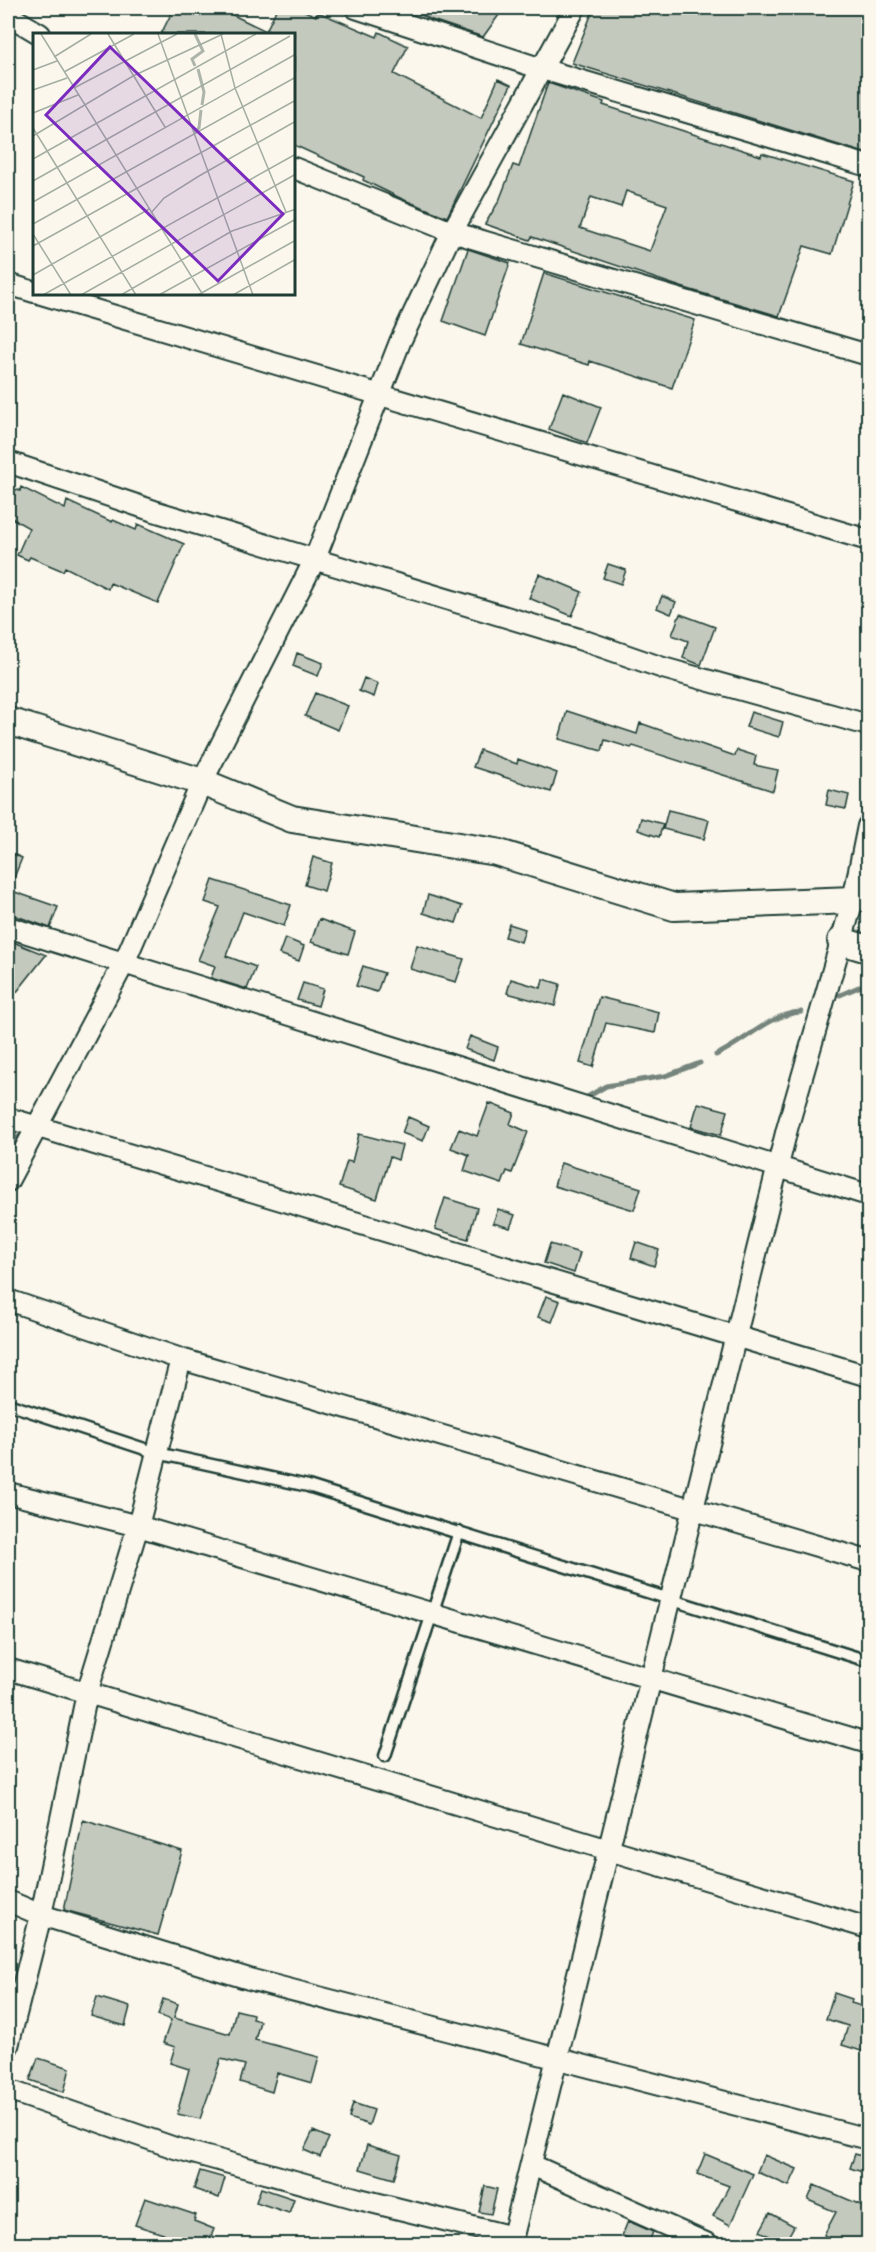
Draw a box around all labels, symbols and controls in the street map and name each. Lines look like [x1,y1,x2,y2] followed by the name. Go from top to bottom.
[33,33,296,296] inset map

